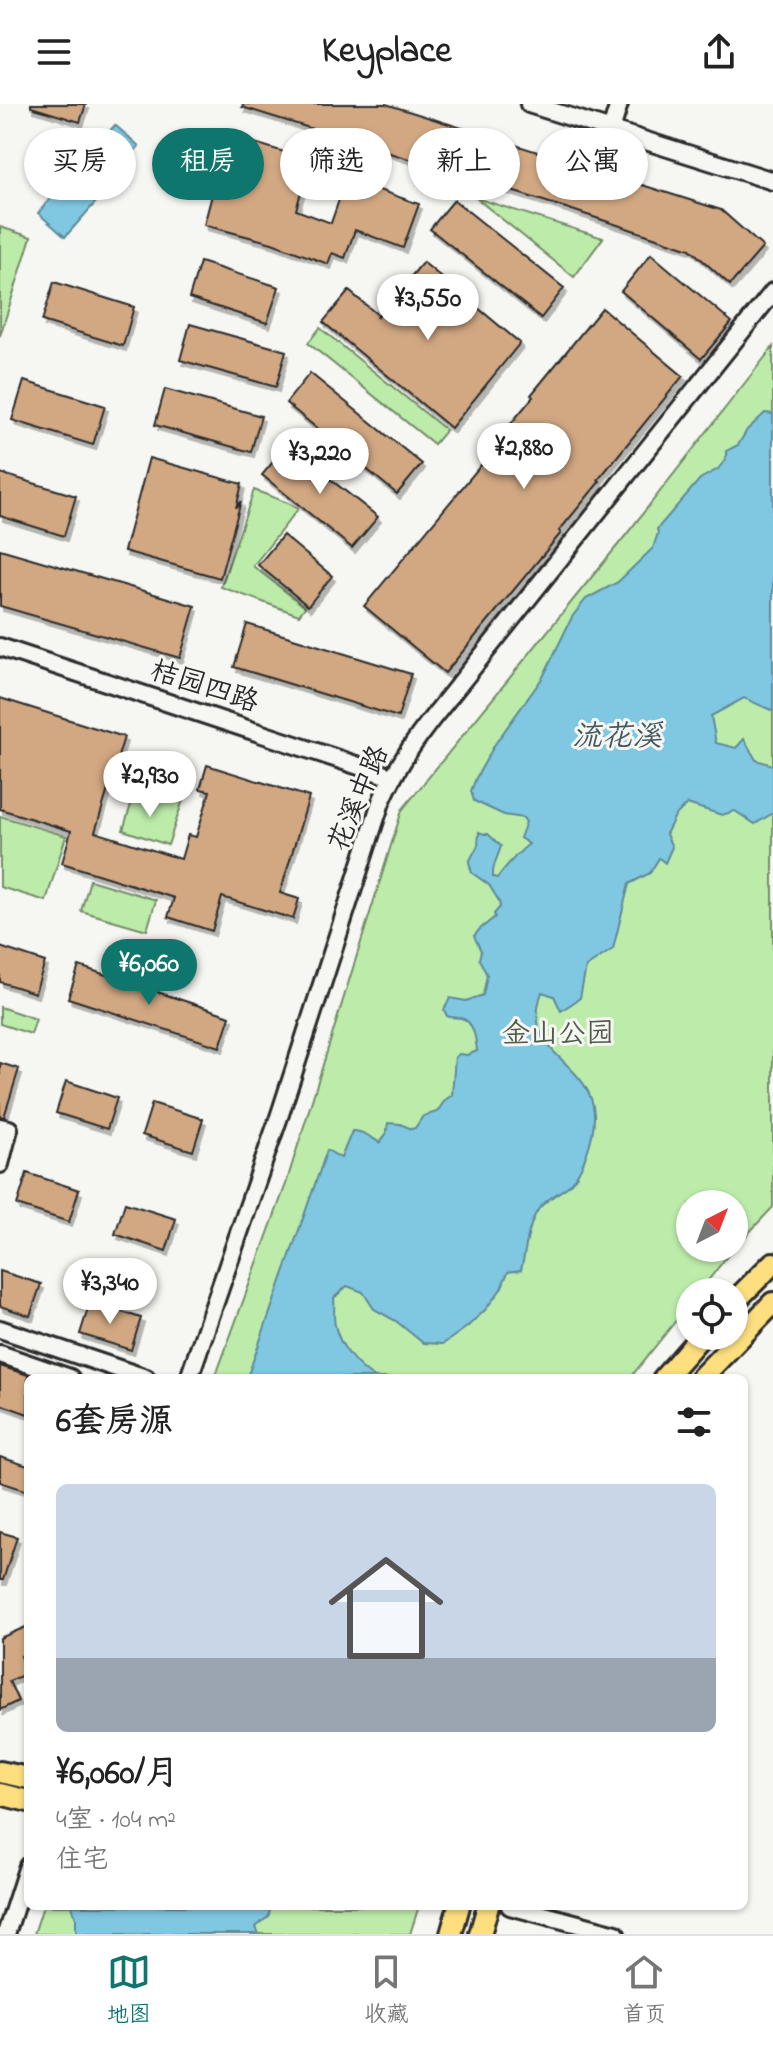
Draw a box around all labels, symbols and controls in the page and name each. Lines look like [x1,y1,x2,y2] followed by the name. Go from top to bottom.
[322,26,451,79] text: Keyplace
[32,30,76,74] icon: menu
[697,30,741,74] icon: share
[24,128,136,200] chip: 买房
[152,128,264,200] chip: 租房
[280,128,392,200] chip: 筛选
[408,128,520,200] chip: 新上
[536,128,648,200] chip: 公寓
[363,274,493,342] pin: ¥3,550
[395,281,461,319] text: ¥3,550
[459,423,589,491] pin: ¥2,880
[255,428,385,496] pin: ¥3,220
[495,430,553,468] text: ¥2,880
[289,435,351,473] text: ¥3,220
[144,651,264,725] street label: 桔园四路
[572,716,664,760] water label: 流花溪
[319,739,401,859] street label: 花溪中路
[85,751,215,819] pin: ¥2,930
[121,758,179,796] text: ¥2,930
[84,939,214,1007] pin: ¥6,060
[119,946,179,984] text: ¥6,060
[502,1015,614,1056] park label: 金山公园
[676,1190,748,1262] north arrow
[676,1190,748,1350] map controls
[45,1258,175,1326] pin: ¥3,340
[81,1265,139,1303] text: ¥3,340
[676,1278,748,1350] button: locate
[56,1398,173,1448] text: 6套房源
[672,1400,716,1444] icon: filters
[314,1536,458,1680] icon: home
[56,1750,179,1800] text: ¥6,060/月
[56,1802,176,1840] text: 4室 · 104 m²
[56,1842,108,1880] text: 住宅
[107,1950,151,2032] tab: 地图
[364,1950,408,2032] tab: 收藏
[622,1950,666,2032] tab: 首页

